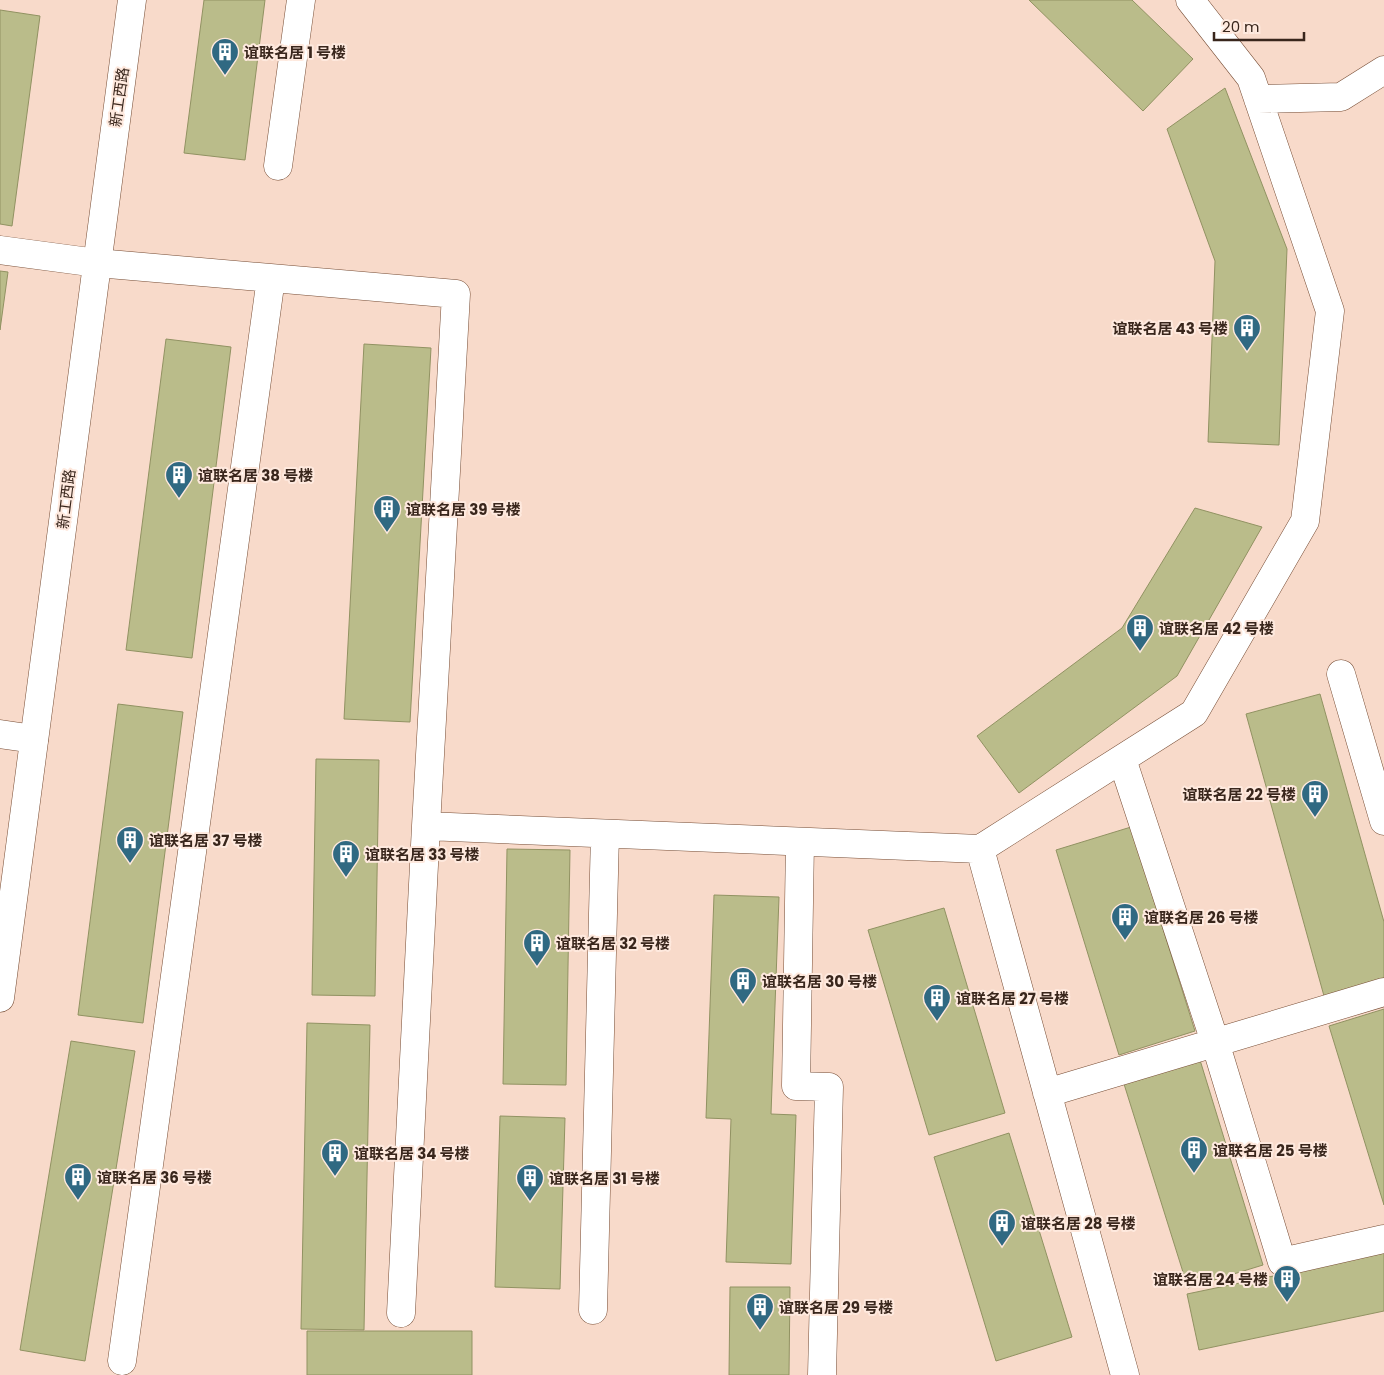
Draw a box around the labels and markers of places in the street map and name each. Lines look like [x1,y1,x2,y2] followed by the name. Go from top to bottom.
[210,37,240,76] building icon: 谊联名居 1 号楼
[244,42,346,63] place label: 谊联名居 1 号楼
[1232,313,1262,352] building icon: 谊联名居 43 号楼
[1112,318,1228,339] place label: 谊联名居 43 号楼
[164,460,194,499] building icon: 谊联名居 38 号楼
[198,465,313,486] place label: 谊联名居 38 号楼
[372,494,402,533] building icon: 谊联名居 39 号楼
[406,499,521,520] place label: 谊联名居 39 号楼
[1125,613,1155,652] building icon: 谊联名居 42 号楼
[1159,618,1274,639] place label: 谊联名居 42 号楼
[1300,779,1330,818] building icon: 谊联名居 22 号楼
[1183,784,1296,805] place label: 谊联名居 22 号楼
[115,825,145,864] building icon: 谊联名居 37 号楼
[149,830,262,851] place label: 谊联名居 37 号楼
[331,839,361,878] building icon: 谊联名居 33 号楼
[365,844,480,865] place label: 谊联名居 33 号楼
[1110,902,1140,941] building icon: 谊联名居 26 号楼
[1144,907,1258,928] place label: 谊联名居 26 号楼
[522,928,552,967] building icon: 谊联名居 32 号楼
[556,933,670,954] place label: 谊联名居 32 号楼
[728,966,758,1005] building icon: 谊联名居 30 号楼
[762,971,877,992] place label: 谊联名居 30 号楼
[922,983,952,1022] building icon: 谊联名居 27 号楼
[956,988,1069,1009] place label: 谊联名居 27 号楼
[1179,1135,1209,1174] building icon: 谊联名居 25 号楼
[320,1138,350,1177] building icon: 谊联名居 34 号楼
[1213,1140,1328,1161] place label: 谊联名居 25 号楼
[354,1143,470,1164] place label: 谊联名居 34 号楼
[63,1162,93,1201] building icon: 谊联名居 36 号楼
[515,1163,545,1202] building icon: 谊联名居 31 号楼
[97,1167,212,1188] place label: 谊联名居 36 号楼
[549,1168,660,1189] place label: 谊联名居 31 号楼
[987,1208,1017,1247] building icon: 谊联名居 28 号楼
[1021,1213,1136,1234] place label: 谊联名居 28 号楼
[1272,1264,1302,1303] building icon: 谊联名居 24 号楼
[1153,1269,1268,1290] place label: 谊联名居 24 号楼
[745,1292,775,1331] building icon: 谊联名居 29 号楼
[779,1297,893,1318] place label: 谊联名居 29 号楼

